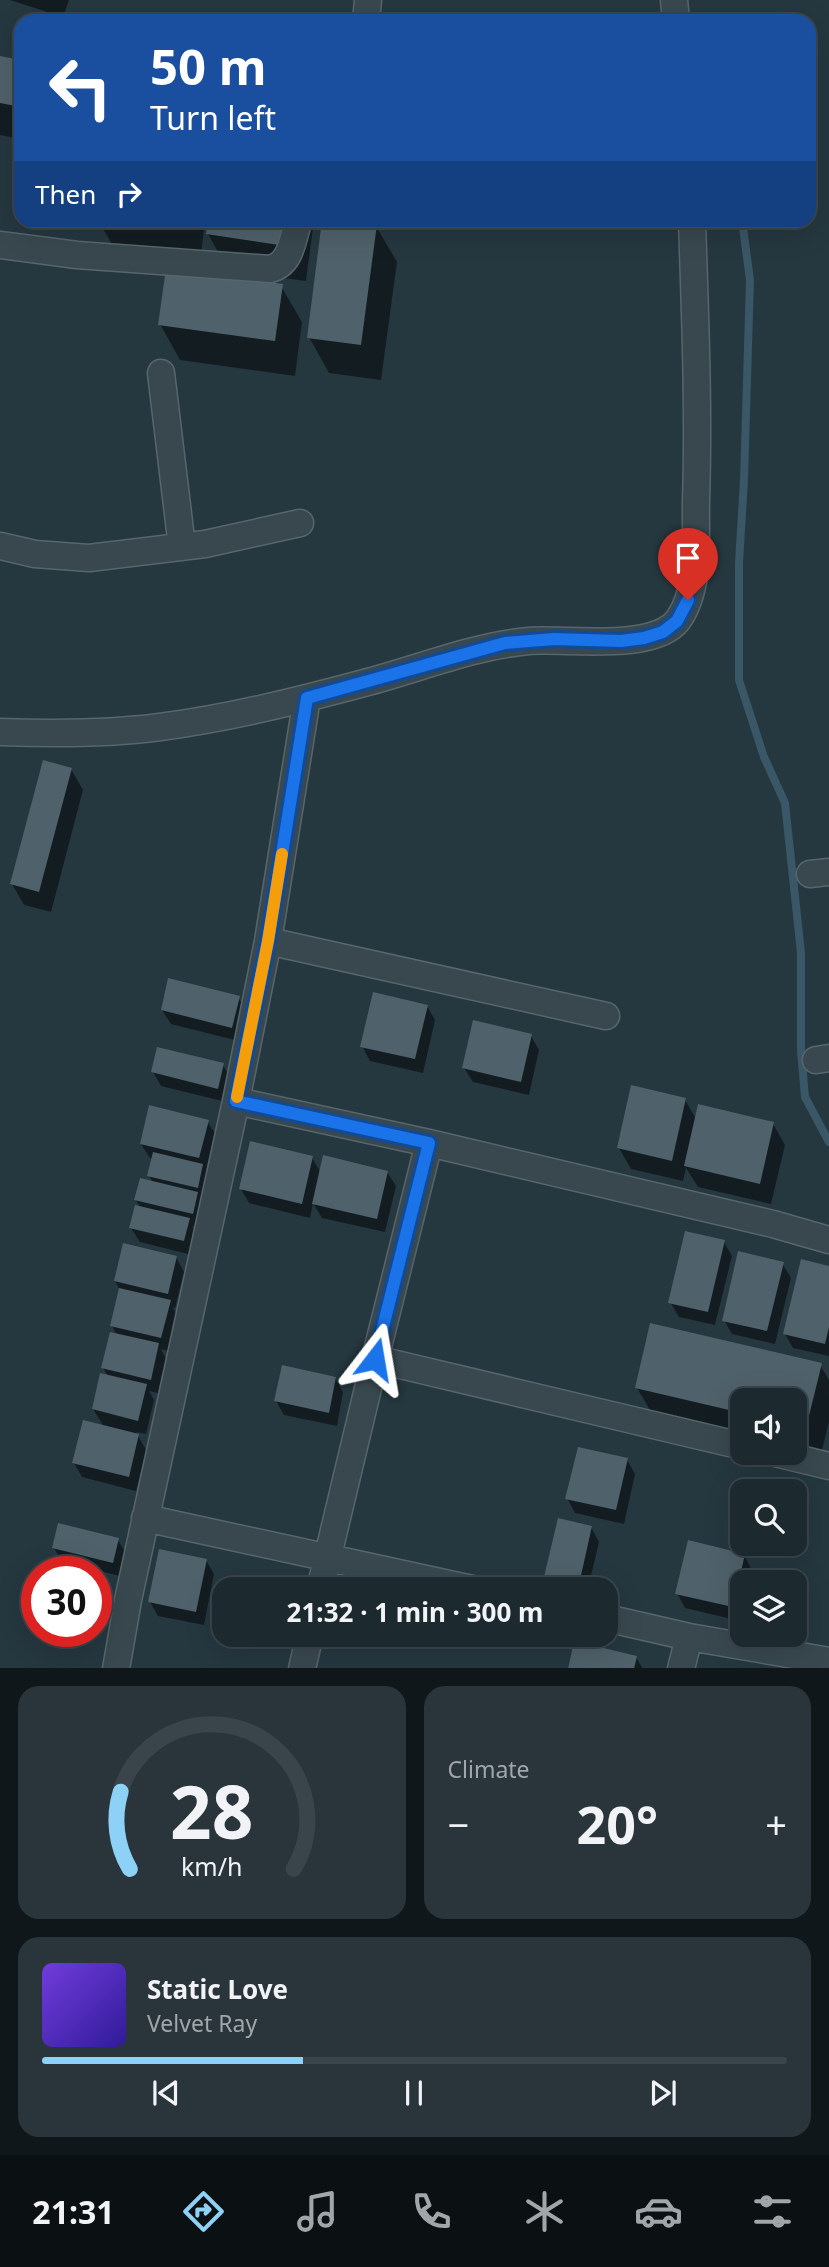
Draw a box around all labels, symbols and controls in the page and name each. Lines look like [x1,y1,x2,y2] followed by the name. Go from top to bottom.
[150,33,267,99] text: 50 m
[35,42,126,133] icon: left
[150,96,276,139] text: Turn left
[110,175,148,213] icon: right
[35,176,96,212] text: Then
[658,528,718,600] pin
[669,539,707,577] icon: arrive
[338,1322,412,1396] position arrow
[730,1388,807,1647] map controls
[730,1388,807,1465] button: sound
[730,1479,807,1556] button: search
[21,1556,112,1647] speed limit sign: 30
[730,1570,807,1647] button: layers
[287,1594,543,1630] text: 21:32 · 1 min · 300 m
[448,1753,530,1785] text: Climate
[170,1761,253,1860] text: 28
[576,1788,658,1859] text: 20°
[448,1798,469,1850] text: −
[765,1798,787,1850] text: +
[181,1848,243,1882] text: km/h
[147,1971,288,2007] text: Static Love
[147,2007,257,2039] text: Velvet Ray
[147,2074,185,2112] icon: previous
[395,2074,433,2112] icon: pause
[644,2074,682,2112] icon: next
[179,2187,228,2236] icon: directions
[293,2187,342,2236] icon: music
[407,2187,456,2236] icon: phone
[520,2187,569,2236] icon: climate
[634,2187,683,2236] icon: car
[748,2187,797,2236] icon: filters
[32,2190,115,2233] text: 21:31

